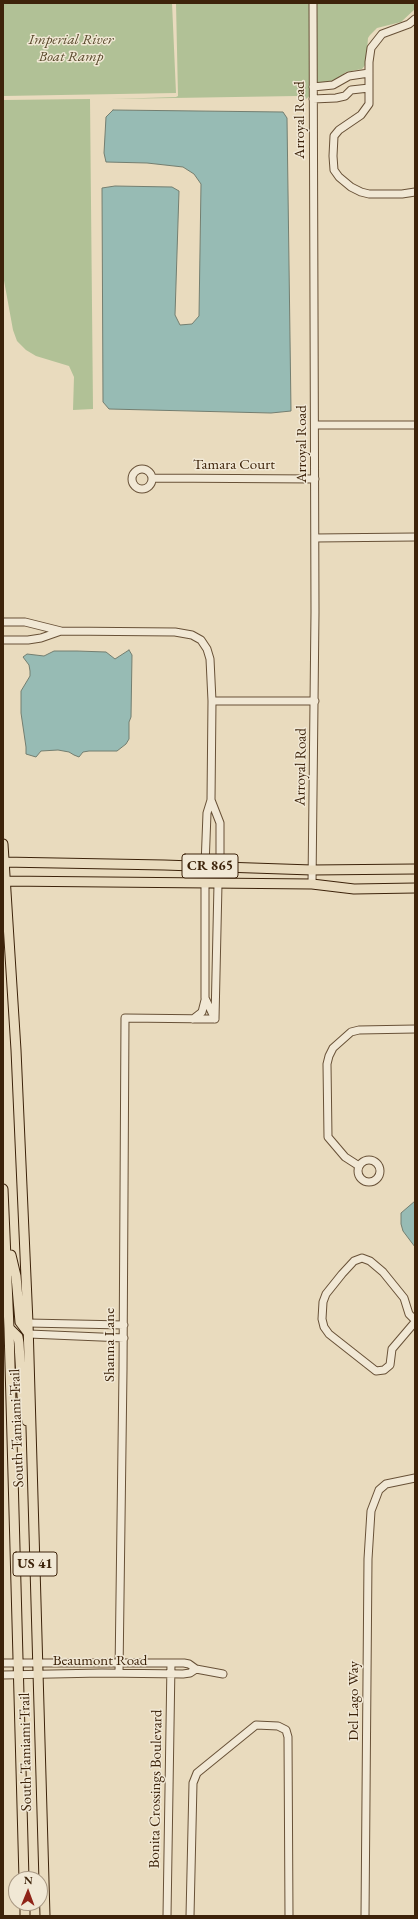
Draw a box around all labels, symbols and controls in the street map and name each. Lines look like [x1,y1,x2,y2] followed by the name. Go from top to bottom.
[28,31,114,66] park label: Imperial River Boat Ramp
[291,81,309,159] street label: Arroyal Road
[293,405,311,483] street label: Arroyal Road
[193,456,275,474] street label: Tamara Court
[291,728,311,806] street label: Arroyal Road
[182,854,238,878] road number: CR 865
[101,1308,119,1382] street label: Shanna Lane
[6,1368,28,1488] street label: South Tamiami Trail
[13,1552,57,1576] road number: US 41
[53,1652,147,1670] street label: Beaumont Road
[345,1661,363,1741] street label: Del Lago Way
[16,1693,36,1811] street label: South Tamiami Trail
[146,1709,166,1869] street label: Bonita Crossings Boulevard
[8,1871,48,1911] north arrow
[24,1873,33,1887] text: N

